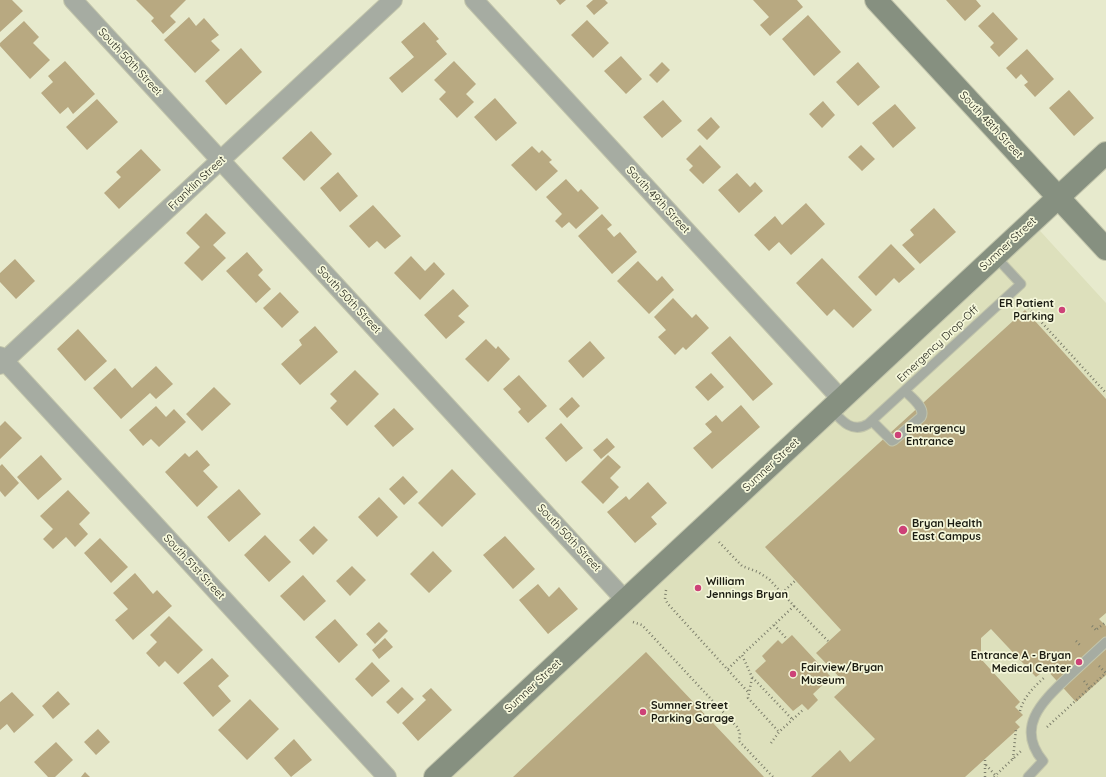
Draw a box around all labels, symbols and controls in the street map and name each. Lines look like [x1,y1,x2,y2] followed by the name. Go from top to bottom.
[95,25,165,99] street label: South 50th Street
[957,89,1025,161] street label: South 48th Street
[166,153,228,213] street label: Franklin Street
[624,164,692,236] street label: South 49th Street
[977,215,1039,273] street label: Sumner Street
[314,263,384,337] street label: South 50th Street
[999,297,1054,323] place label: ER Patient Parking
[895,303,981,385] street label: Emergency Drop-Off
[1057,305,1067,315] marker: ER Patient Parking
[906,422,966,448] place label: Emergency Entrance
[893,430,903,440] marker: Emergency Entrance
[740,436,802,494] street label: Sumner Street
[534,501,604,575] street label: South 50th Street
[912,517,982,543] place label: Bryan Health East Campus
[897,524,909,536] marker: Bryan Health East Campus
[161,532,227,602] street label: South 51st Street
[706,575,788,601] place label: William Jennings Bryan
[693,583,703,593] marker: William Jennings Bryan
[971,649,1071,675] place label: Entrance A - Bryan Medical Center
[502,657,564,715] street label: Sumner Street
[1074,657,1084,667] marker: Entrance A - Bryan Medical Center
[801,661,884,687] place label: Fairview/Bryan Museum
[788,669,798,679] marker: Fairview/Bryan Museum
[651,699,734,725] place label: Sumner Street Parking Garage
[638,707,648,717] marker: Sumner Street Parking Garage

